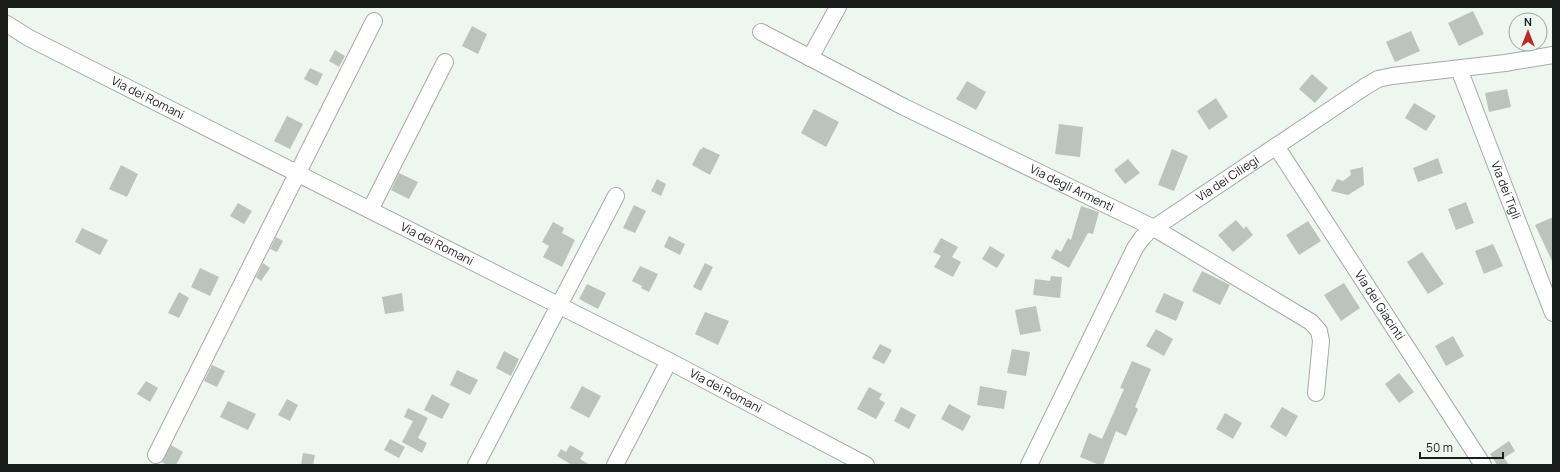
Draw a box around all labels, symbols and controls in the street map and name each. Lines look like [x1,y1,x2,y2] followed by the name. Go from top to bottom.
[1508,12,1548,52] north arrow
[1524,14,1532,29] text: N
[108,72,187,123] street label: Via dei Romani
[1193,151,1262,205] street label: Via dei Ciliegi
[1487,159,1525,222] street label: Via dei Tigli
[1027,160,1117,215] street label: Via degli Armenti
[398,218,477,269] street label: Via dei Romani
[1351,267,1409,343] street label: Via dei Giacinti
[687,364,765,417] street label: Via dei Romani
[1420,434,1503,460] scale bar
[1426,439,1453,456] text: 50 m

